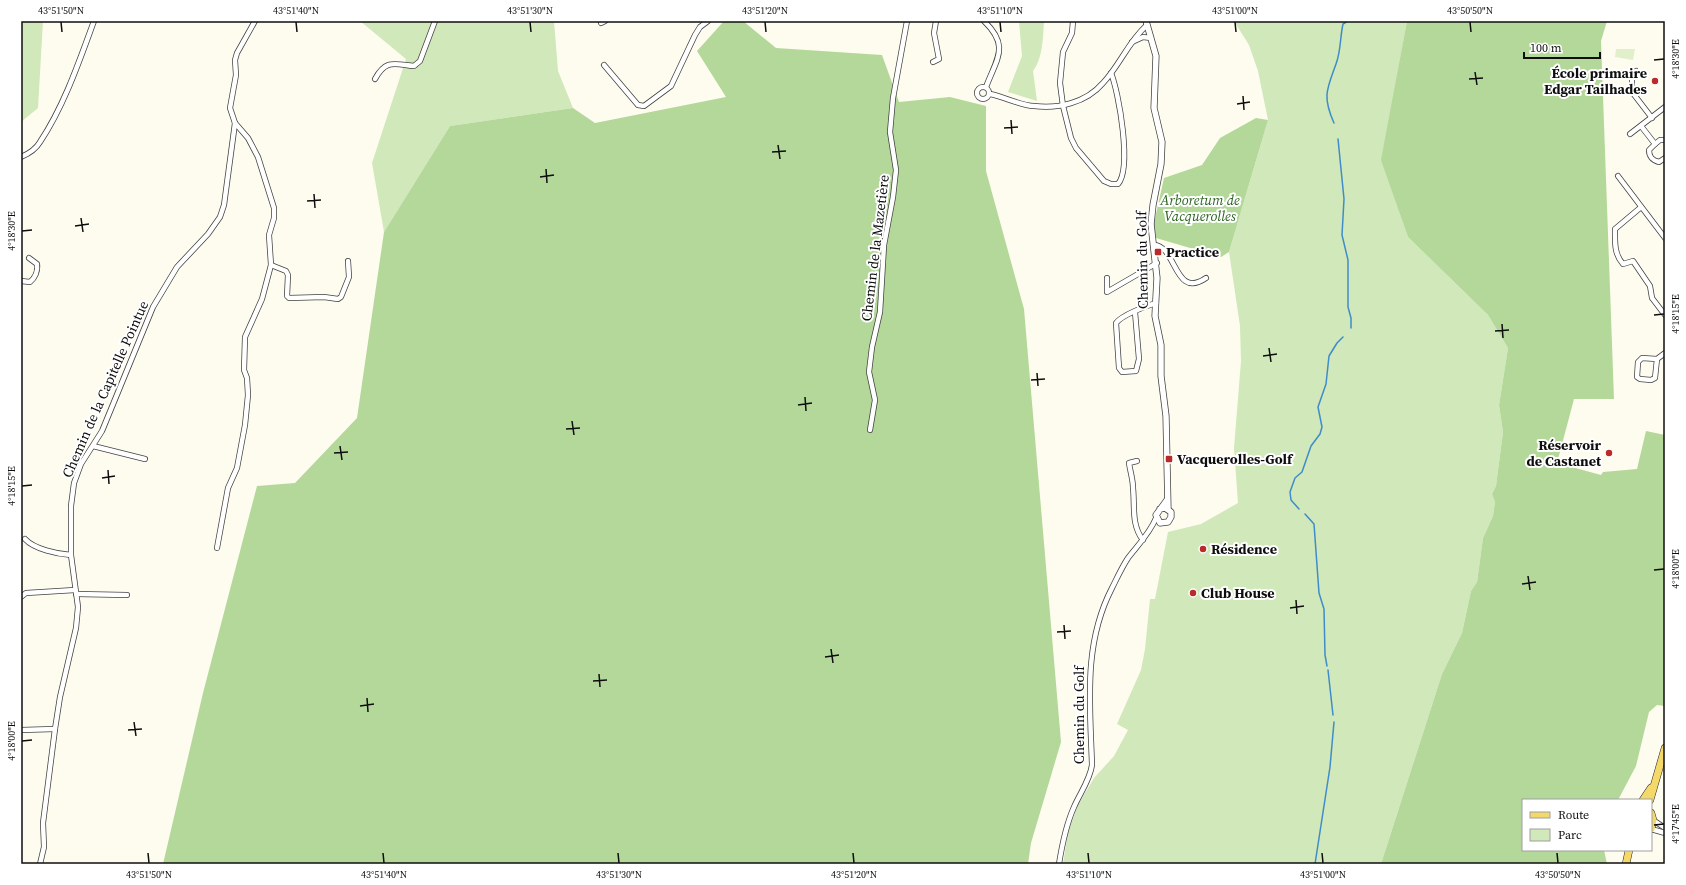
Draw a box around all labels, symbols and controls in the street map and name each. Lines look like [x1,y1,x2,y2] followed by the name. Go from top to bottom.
[38,4,84,17] text: 43°51'50"N
[273,4,319,17] text: 43°51'40"N
[507,4,553,17] text: 43°51'30"N
[742,4,788,17] text: 43°51'20"N
[977,4,1023,17] text: 43°51'10"N
[1212,4,1258,17] text: 43°51'00"N
[1447,4,1493,17] text: 43°50'50"N
[1524,34,1600,60] scale bar
[1669,39,1682,79] text: 4°18'30"E
[1530,40,1562,56] text: 100 m
[1544,63,1648,99] place label: École primaire Edgar Tailhades
[1650,76,1660,86] marker: École primaire Edgar Tailhades
[856,174,894,322] street label: Chemin de la Mazetière
[1159,190,1240,226] park label: Arboretum de Vacquerolles
[1131,210,1153,309] street label: Chemin du Golf
[5,211,18,251] text: 4°18'30"E
[1166,242,1219,262] place label: Practice
[1153,247,1163,257] marker: Practice
[1669,294,1682,334] text: 4°18'15"E
[57,297,153,481] street label: Chemin de la Capitelle Pointue
[1527,435,1602,471] place label: Réservoir de Castanet
[1604,448,1614,458] marker: Réservoir de Castanet
[1177,449,1294,469] place label: Vacquerolles-Golf
[1164,454,1174,464] marker: Vacquerolles-Golf
[5,466,18,506] text: 4°18'15"E
[1211,539,1277,559] place label: Résidence
[1198,544,1208,554] marker: Résidence
[1669,549,1682,589] text: 4°18'00"E
[1201,583,1275,603] place label: Club House
[1188,588,1198,598] marker: Club House
[1069,665,1089,764] street label: Chemin du Golf
[5,721,18,761] text: 4°18'00"E
[1522,799,1652,851] legend
[1669,804,1682,844] text: 4°17'45"E
[1558,807,1589,823] text: Route
[1558,827,1582,843] text: Parc
[126,868,172,881] text: 43°51'50"N
[361,868,407,881] text: 43°51'40"N
[596,868,642,881] text: 43°51'30"N
[831,868,877,881] text: 43°51'20"N
[1066,868,1112,881] text: 43°51'10"N
[1300,868,1346,881] text: 43°51'00"N
[1535,868,1581,881] text: 43°50'50"N

